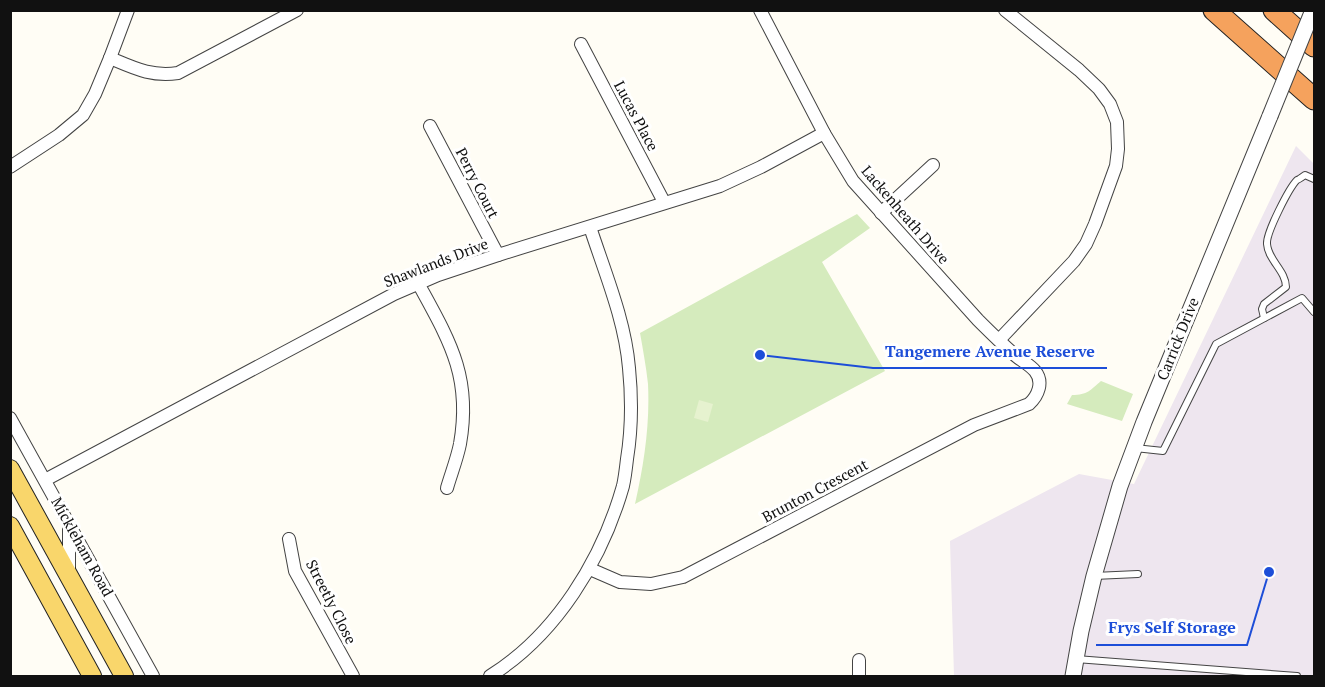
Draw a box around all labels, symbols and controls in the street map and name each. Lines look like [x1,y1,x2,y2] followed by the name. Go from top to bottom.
[610,77,664,154] street label: Lucas Place
[452,144,504,222] street label: Perry Court
[857,161,954,268] street label: Lackenheath Drive
[380,233,491,291] street label: Shawlands Drive
[1151,294,1203,383] street label: Carrick Drive
[873,334,1107,368] callout: Tangemere Avenue Reserve
[885,340,1095,362] text: Tangemere Avenue Reserve
[758,454,871,526] street label: Brunton Crescent
[47,493,118,600] street label: Mickleham Road
[302,556,362,647] street label: Streetly Close
[1096,611,1247,645] callout: Frys Self Storage
[1108,616,1236,638] text: Frys Self Storage

